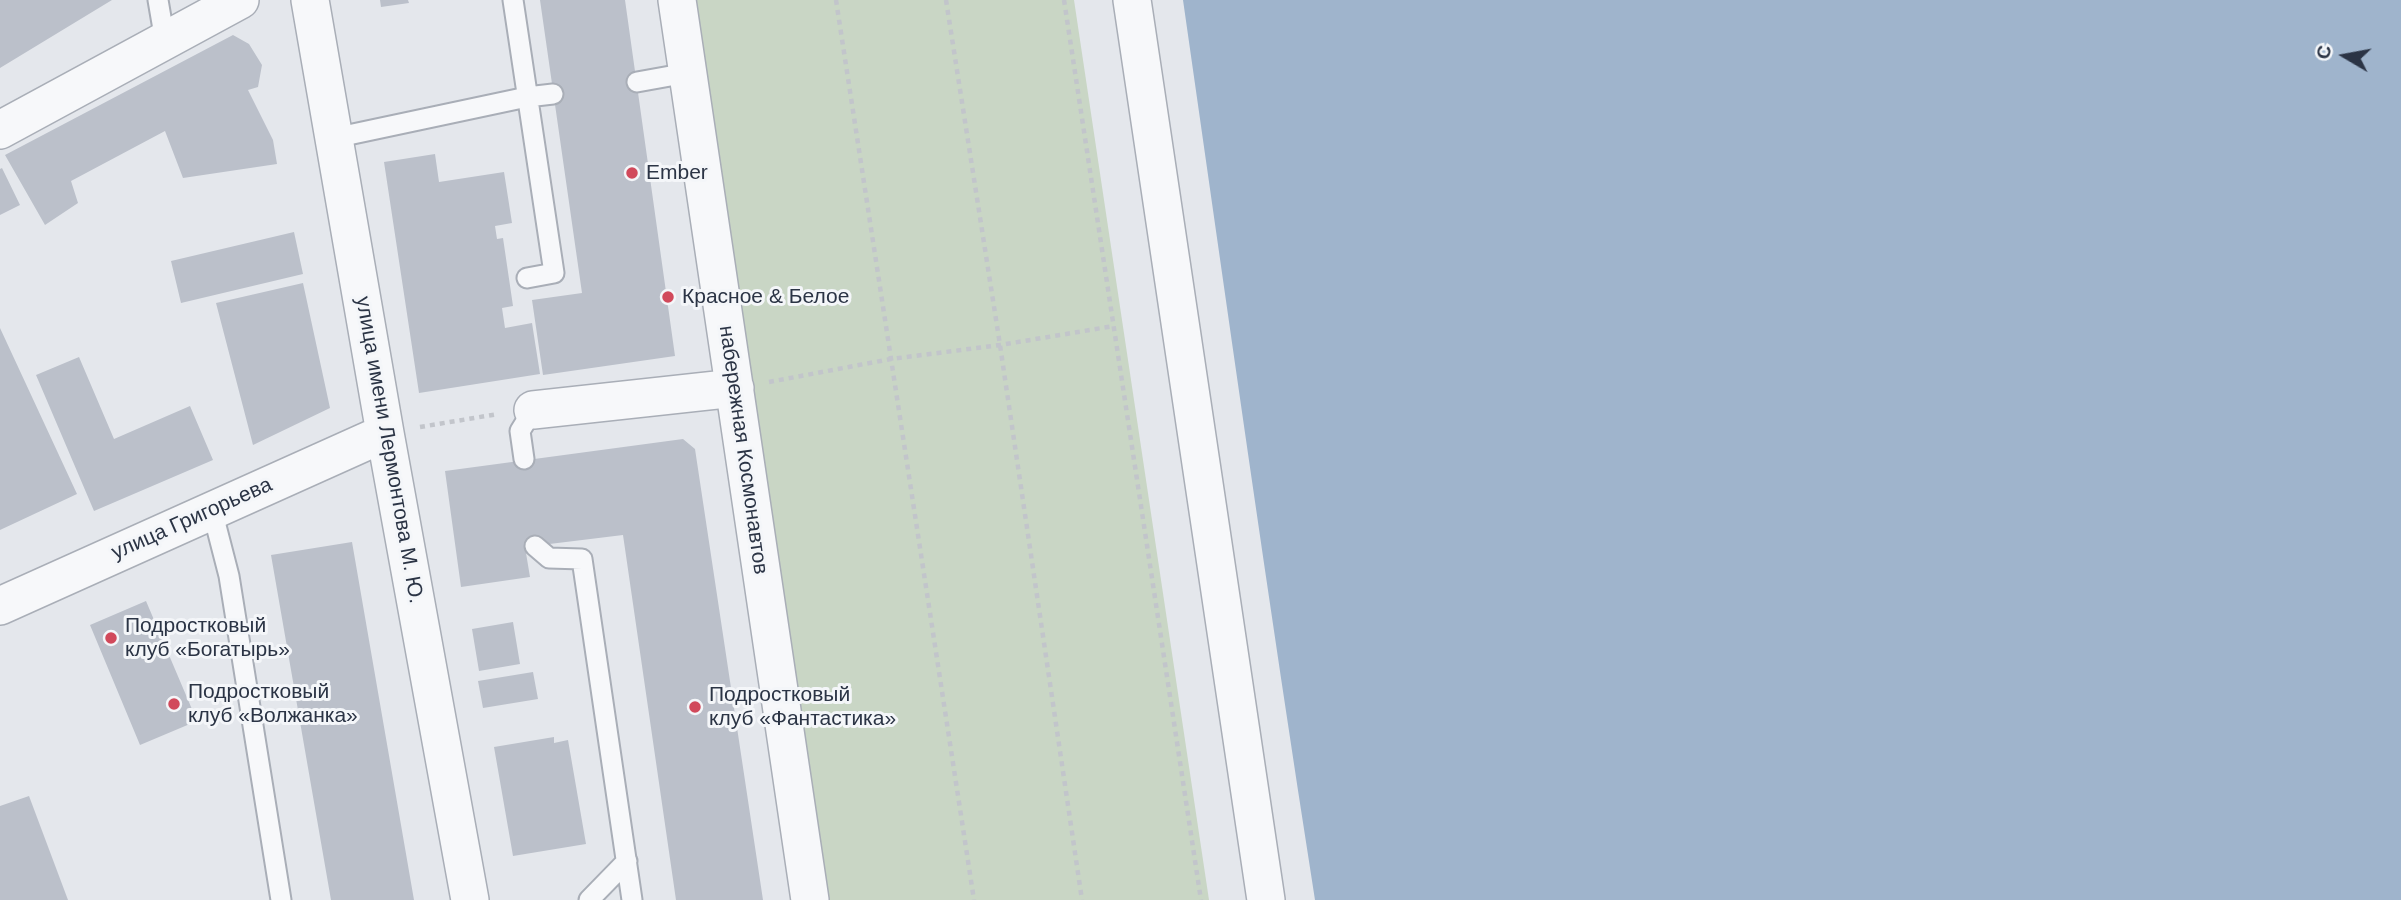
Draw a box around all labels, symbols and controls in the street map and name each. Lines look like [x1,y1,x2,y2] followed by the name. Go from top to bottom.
[2310,21,2380,91] north arrow
[2312,44,2335,61] text: С
[646,160,708,186] place label: Ember
[624,165,640,181] marker: Ember
[682,284,849,310] place label: Красное & Белое
[660,289,676,305] marker: Красное & Белое
[350,295,428,605] street label: улица имени Лермонтова М. Ю.
[713,324,773,576] street label: набережная Космонавтов
[108,472,276,566] street label: улица Григорьева
[125,613,290,663] place label: Подростковый клуб «Богатырь»
[103,630,119,646] marker: Подростковый клуб «Богатырь»
[188,679,358,729] place label: Подростковый клуб «Волжанка»
[709,682,896,732] place label: Подростковый клуб «Фантастика»
[166,696,182,712] marker: Подростковый клуб «Волжанка»
[687,699,703,715] marker: Подростковый клуб «Фантастика»

